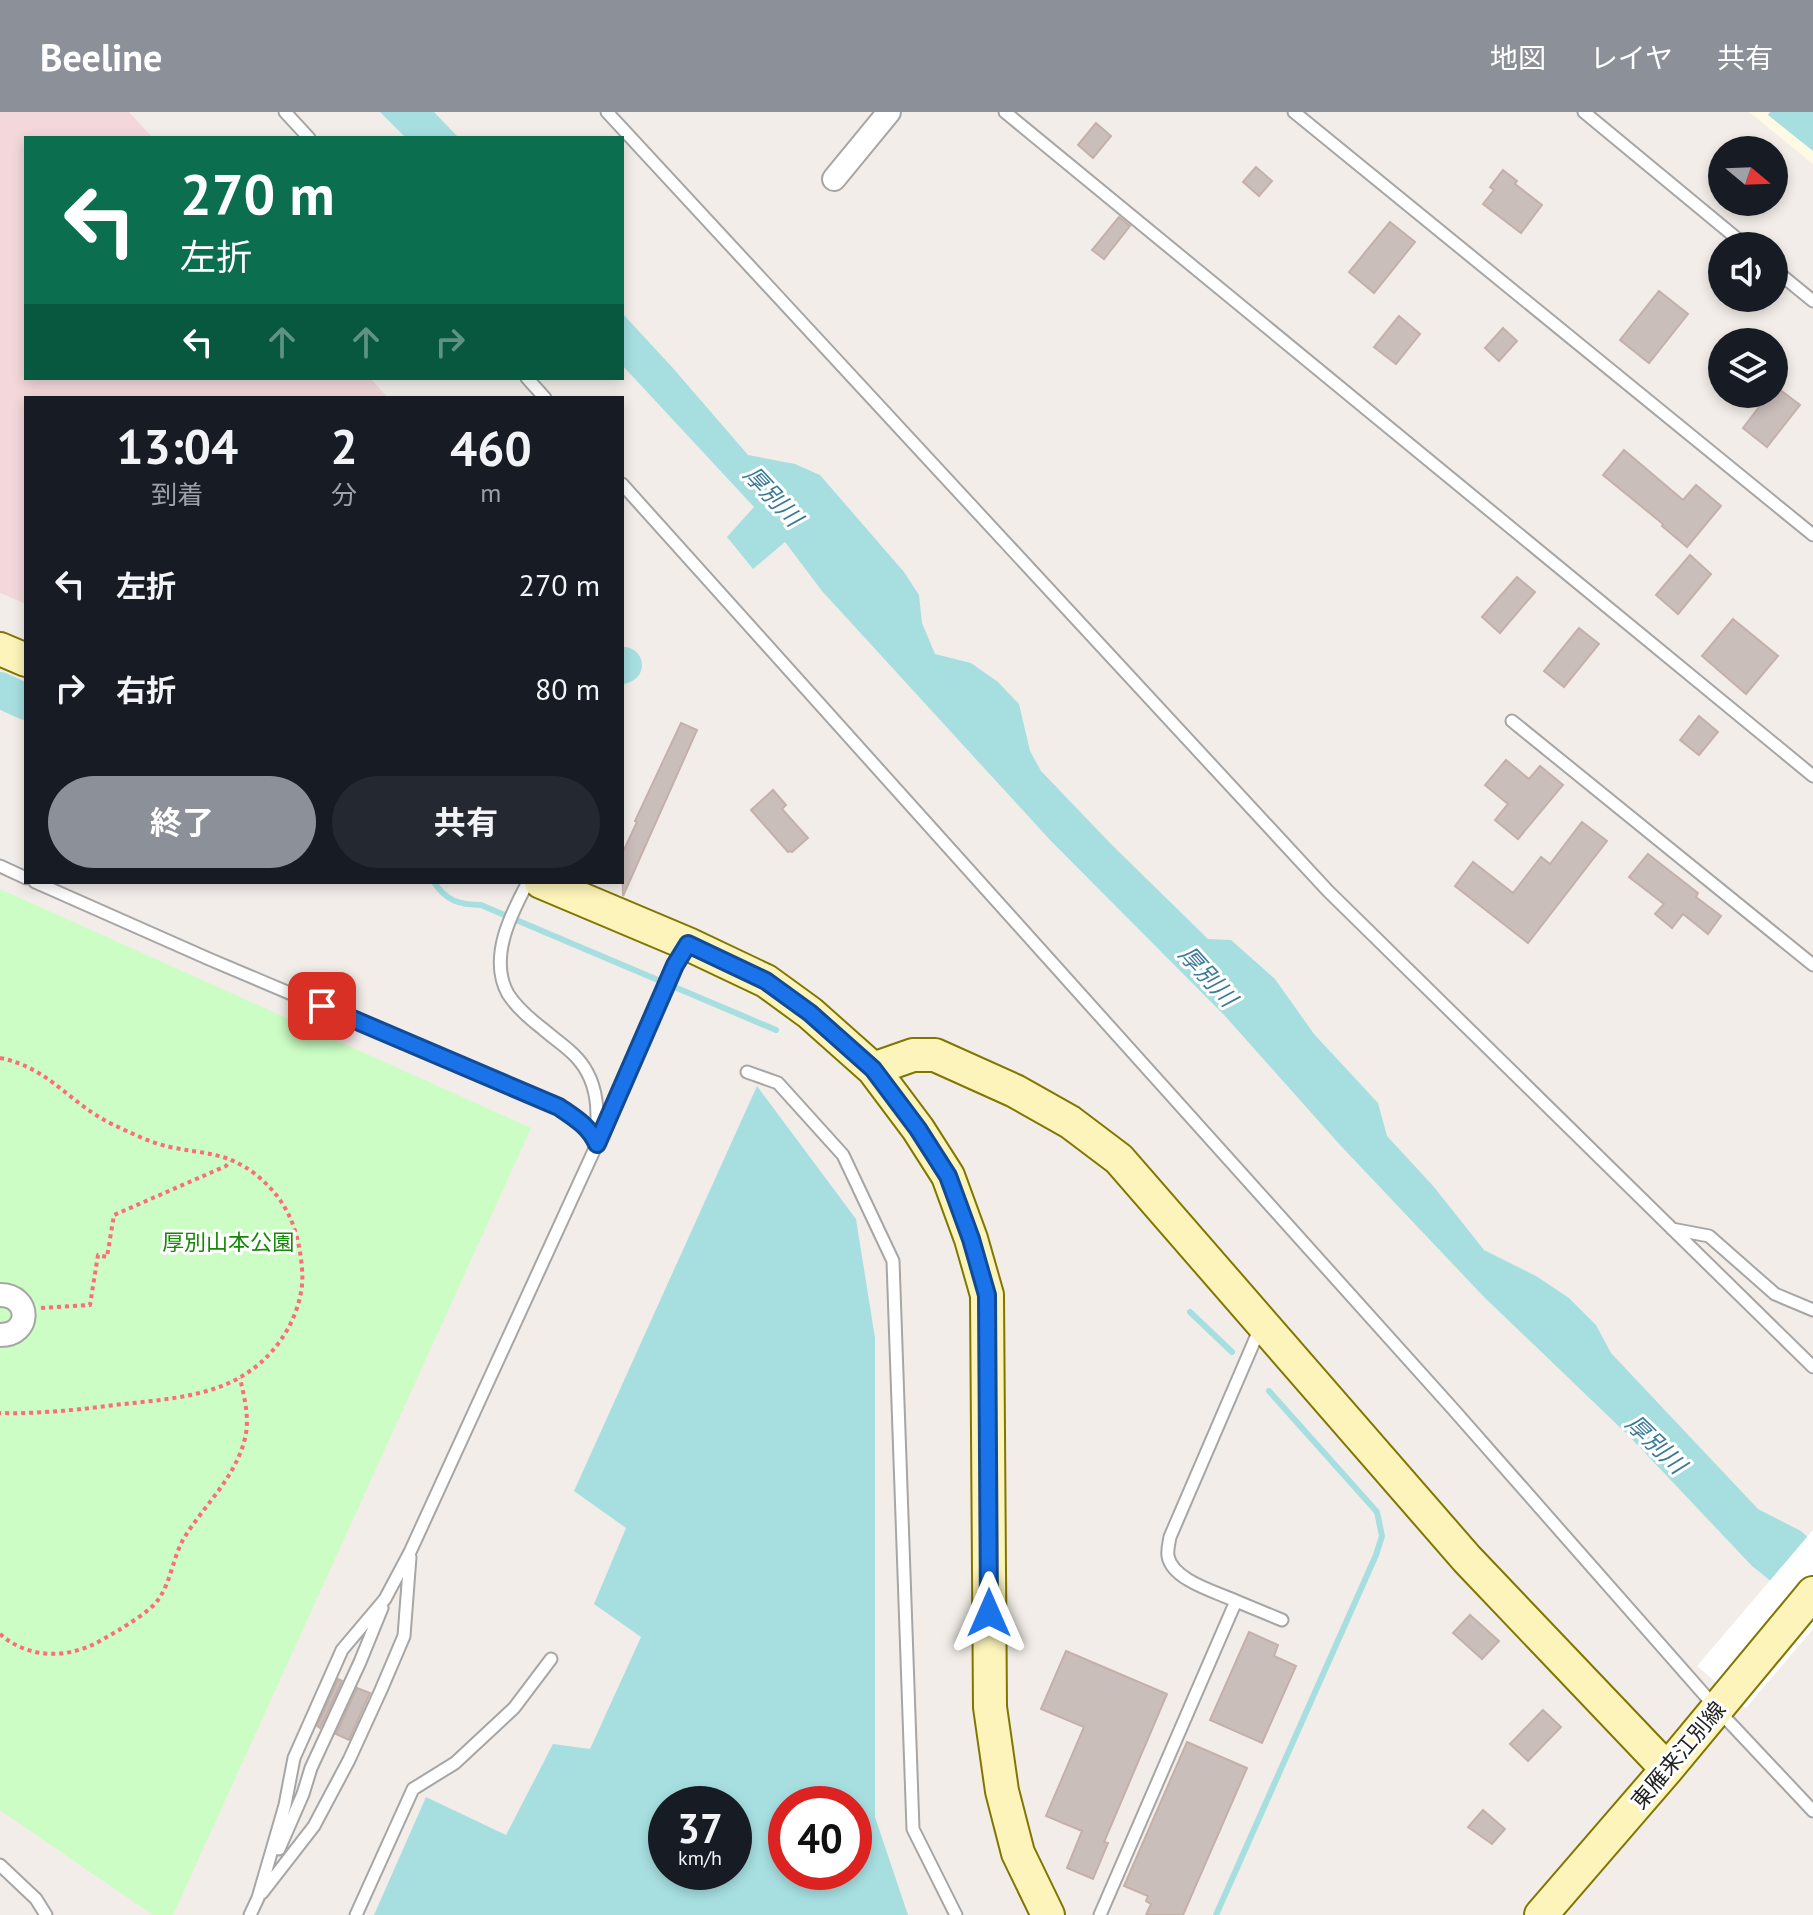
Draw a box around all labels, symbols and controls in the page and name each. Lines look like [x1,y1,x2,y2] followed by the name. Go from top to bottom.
[40,32,162,81] text: Beeline
[1490,39,1546,76] text: 地図
[1590,39,1673,76] text: レイヤ
[1717,39,1773,76] text: 共有
[1708,136,1788,216] north arrow
[1708,136,1788,408] map controls
[180,158,335,230] text: 270 m
[48,168,152,272] icon: left
[1708,232,1788,312] button: sound
[180,233,252,280] text: 左折
[176,320,220,364] icon: left
[260,320,304,364] icon: ahead
[344,320,388,364] icon: ahead
[428,320,472,364] icon: right
[1708,328,1788,408] button: layers
[116,415,238,477] text: 13:04
[330,415,358,477] text: 2
[450,417,532,479] text: 460
[737,459,811,535] water label: 厚別川
[480,476,501,509] text: m
[151,478,203,511] text: 到着
[331,478,357,511] text: 分
[48,562,92,606] icon: left
[519,565,600,604] text: 270 m
[116,566,176,605] text: 左折
[48,666,92,710] icon: right
[535,669,600,708] text: 80 m
[116,670,176,709] text: 右折
[48,776,316,868] button: 終了
[332,776,600,868] button: 共有
[1172,939,1246,1015] water label: 厚別川
[288,972,356,1040] pin
[300,984,344,1028] icon: arrive
[162,1228,294,1256] park label: 厚別山本公園
[1619,1408,1695,1482] water label: 厚別川
[947,1571,1031,1655] position arrow
[1625,1695,1731,1815] street label: 東雁来江別線
[768,1786,872,1890] speed limit sign: 40
[677,1802,723,1854] text: 37
[678,1845,722,1871] text: km/h

